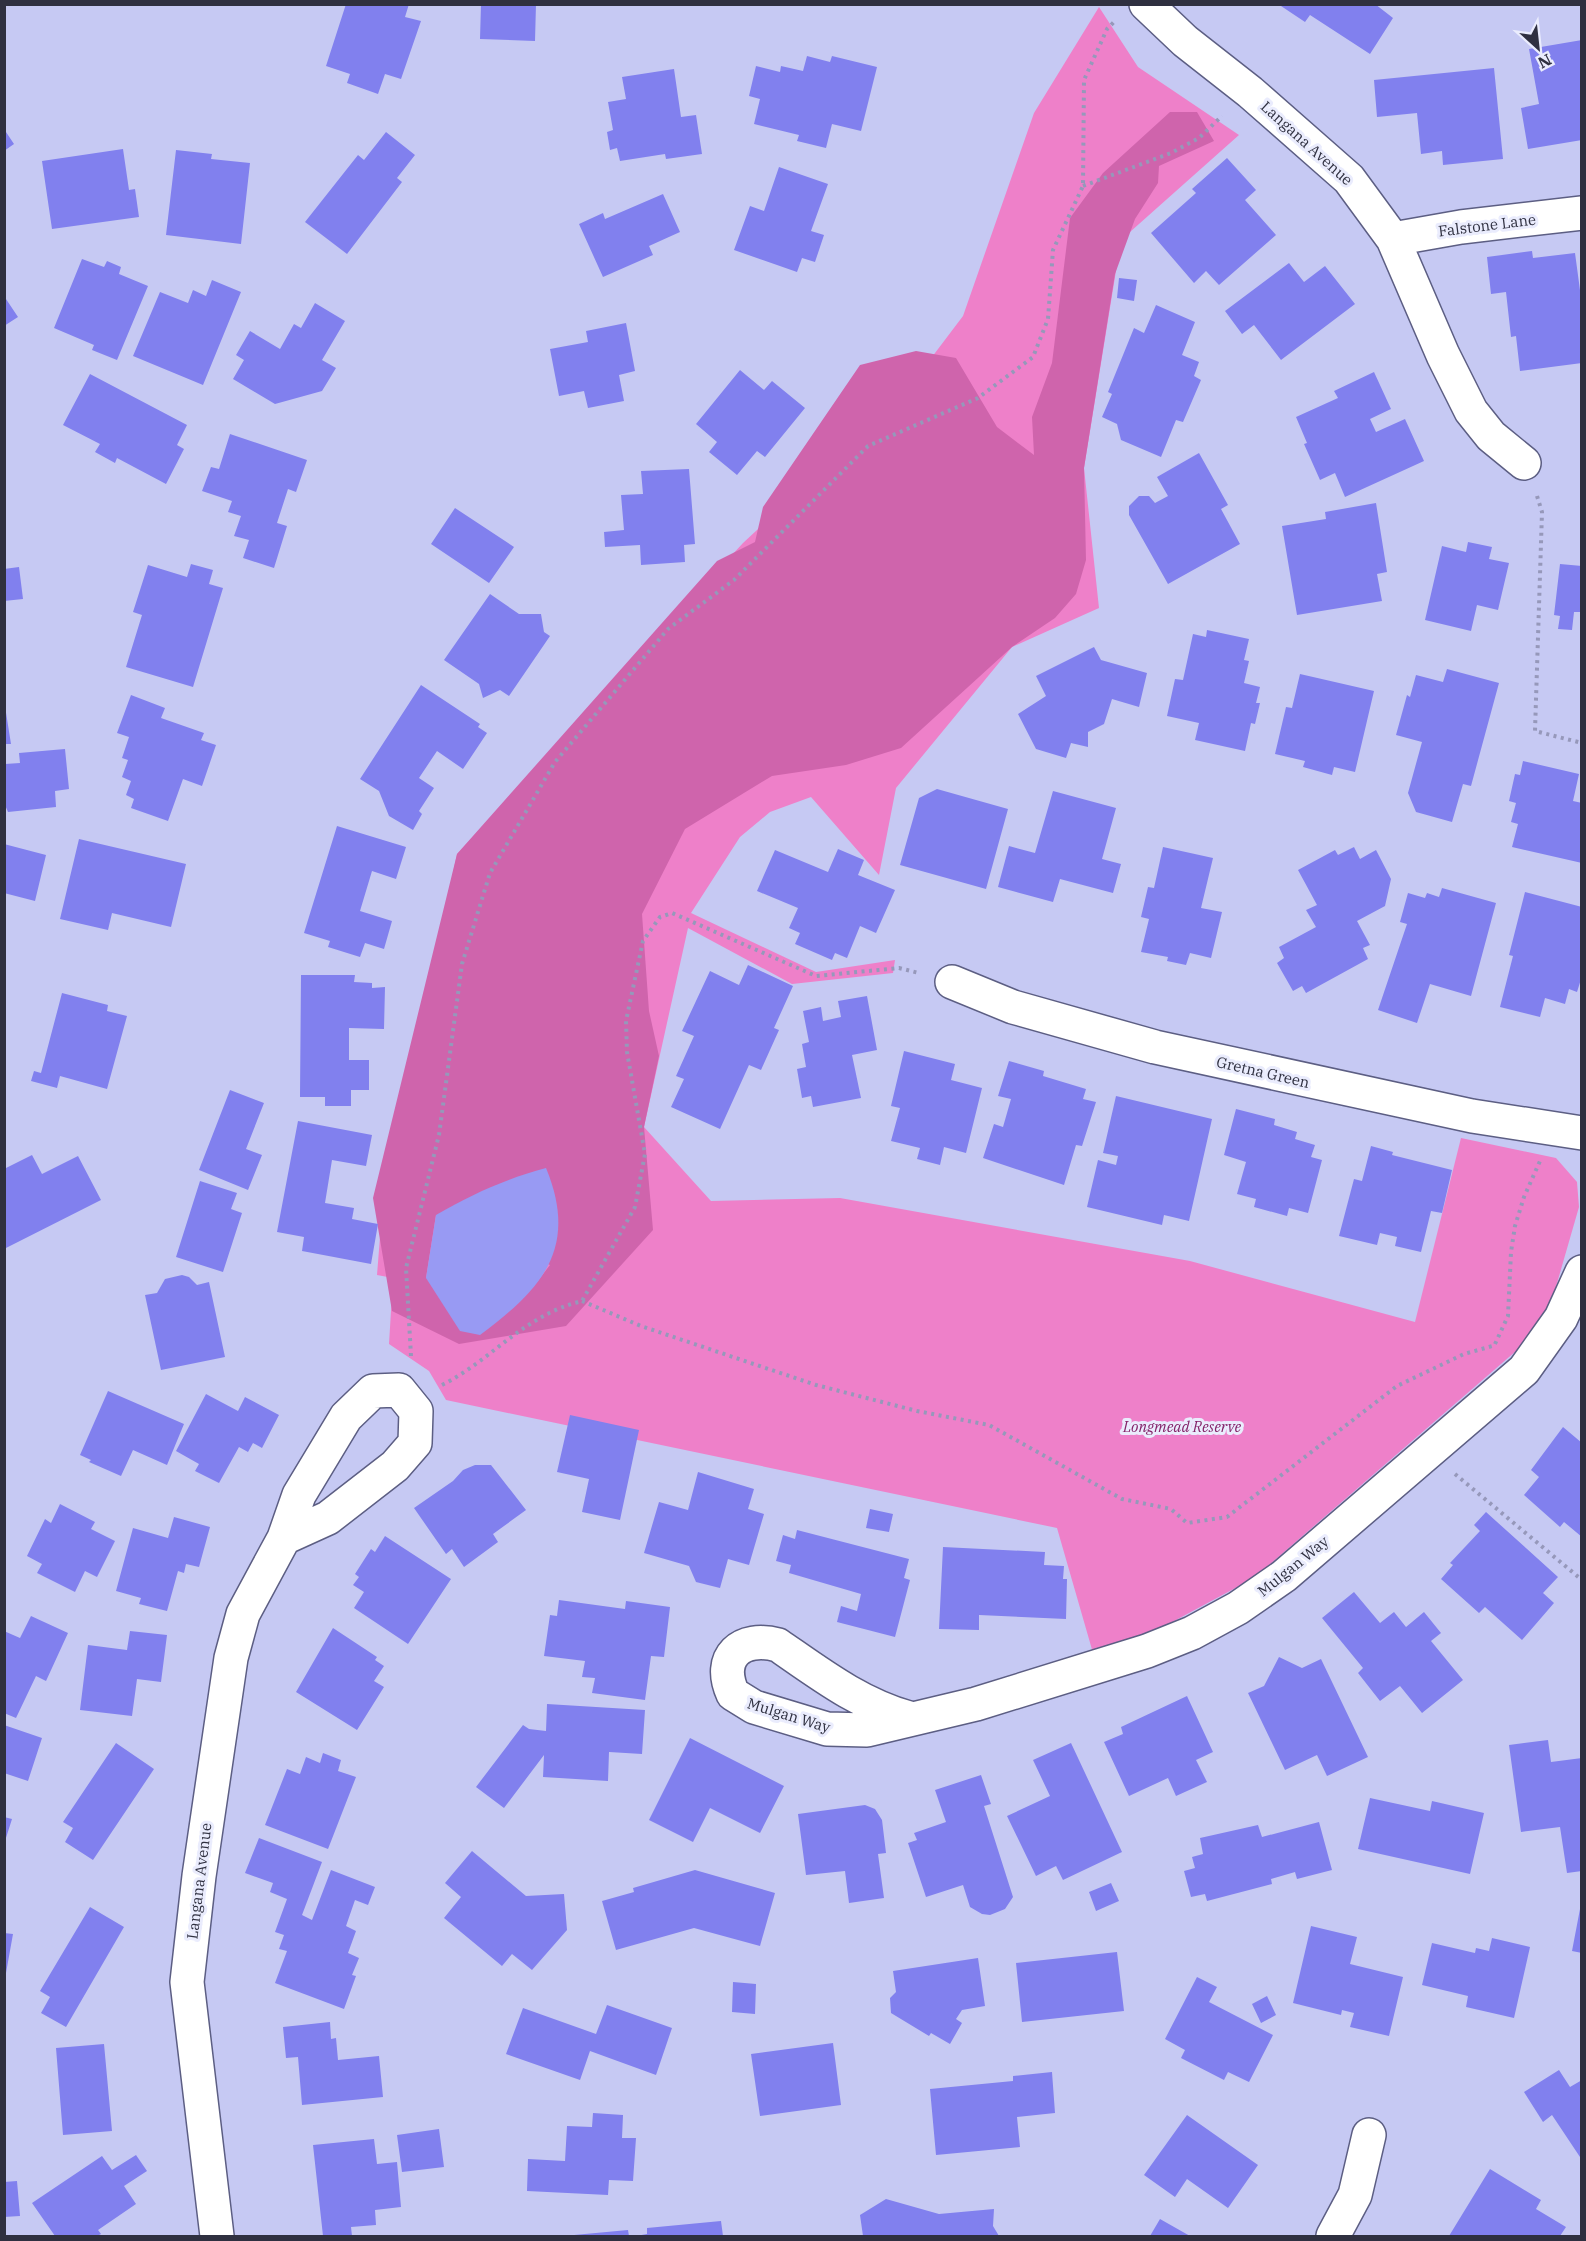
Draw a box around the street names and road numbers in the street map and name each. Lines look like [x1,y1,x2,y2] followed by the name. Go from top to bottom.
[1257,97,1357,189] street label: Langana Avenue
[1437,210,1537,240] street label: Falstone Lane
[1214,1052,1312,1092] street label: Gretna Green
[1254,1532,1332,1600] street label: Mulgan Way
[745,1693,833,1737] street label: Mulgan Way
[182,1822,216,1940] street label: Langana Avenue

